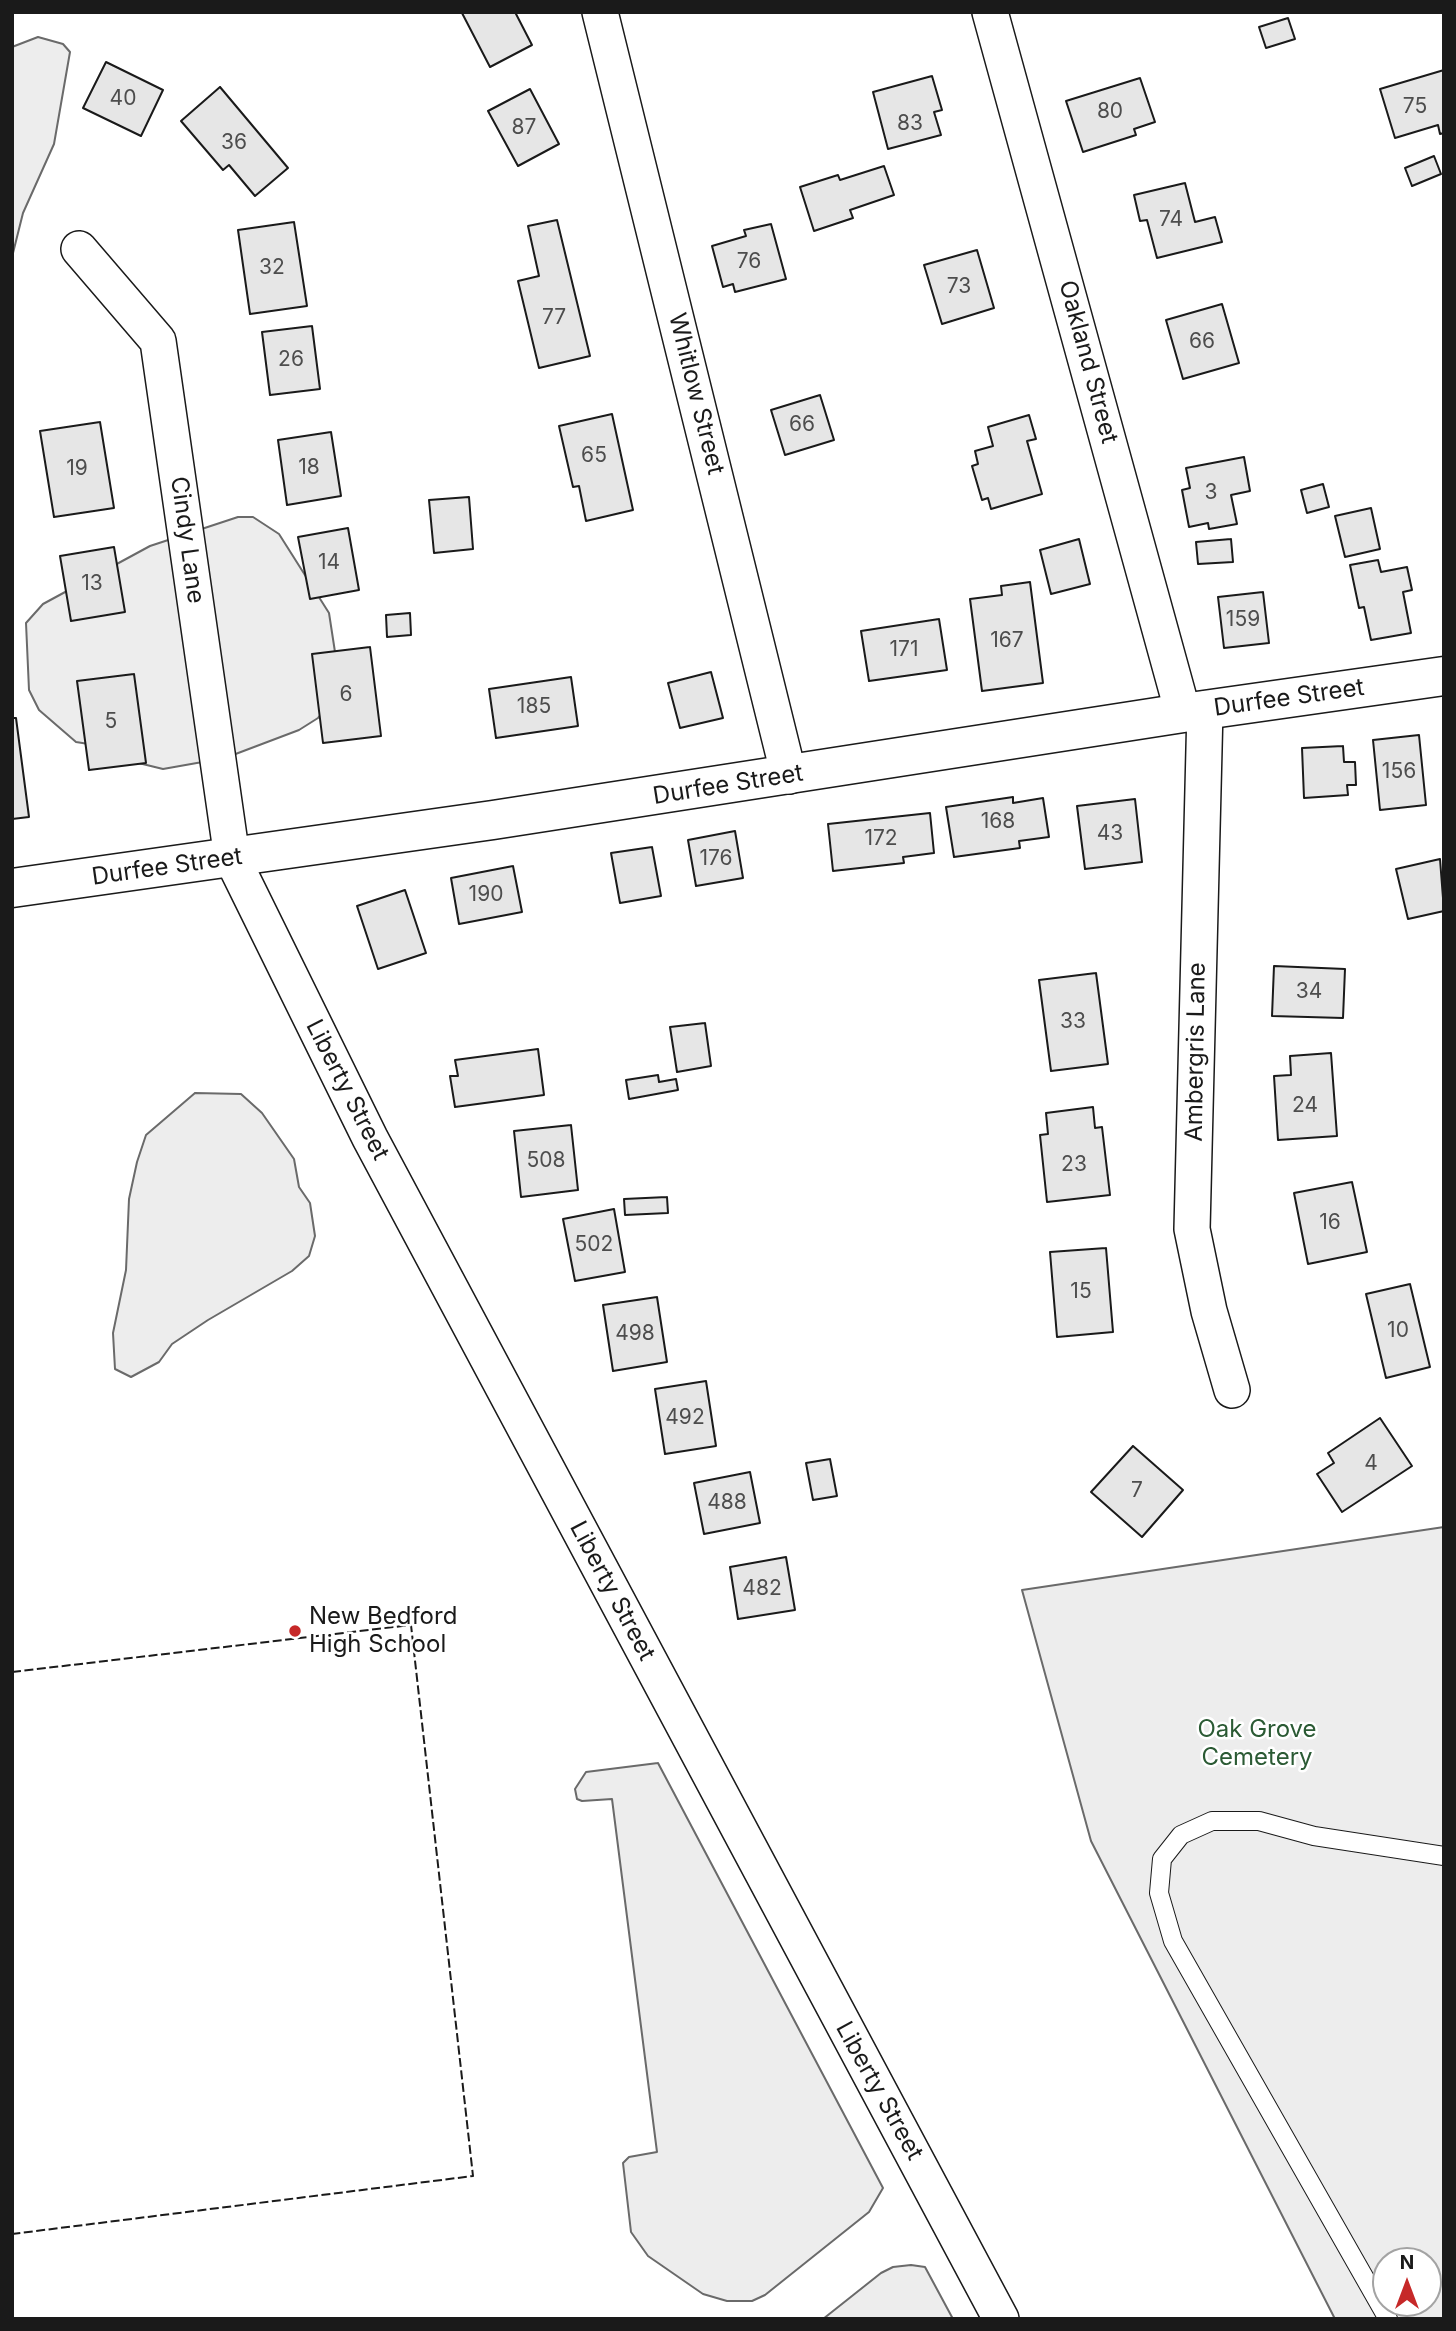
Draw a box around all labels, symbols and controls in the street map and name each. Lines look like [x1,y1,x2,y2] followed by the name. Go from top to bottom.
[110,86,136,112] house number: 40
[1403,94,1427,120] house number: 75
[1097,99,1123,125] house number: 80
[897,111,923,137] house number: 83
[512,115,536,141] house number: 87
[221,130,247,156] house number: 36
[1159,207,1183,233] house number: 74
[737,249,761,275] house number: 76
[259,255,285,281] house number: 32
[947,274,971,300] house number: 73
[1052,277,1124,447] street label: Oakland Street
[542,305,566,331] house number: 77
[662,310,730,478] street label: Whitlow Street
[1189,329,1215,355] house number: 66
[278,347,304,373] house number: 26
[789,412,815,438] house number: 66
[581,443,607,469] house number: 65
[298,455,320,481] house number: 18
[66,456,88,482] house number: 19
[164,475,210,605] street label: Cindy Lane
[1205,480,1217,506] house number: 3
[318,550,340,576] house number: 14
[81,571,103,597] house number: 13
[1226,607,1260,633] house number: 159
[990,628,1024,654] house number: 167
[890,637,918,663] house number: 171
[1212,673,1366,723] street label: Durfee Street
[339,682,353,708] house number: 6
[517,694,551,720] house number: 185
[105,709,117,735] house number: 5
[651,759,805,811] street label: Durfee Street
[1382,759,1416,785] house number: 156
[981,809,1015,835] house number: 168
[1097,821,1123,847] house number: 43
[864,826,898,852] house number: 172
[90,842,244,892] street label: Durfee Street
[699,846,733,872] house number: 176
[469,882,503,908] house number: 190
[1180,962,1212,1142] street label: Ambergris Lane
[1296,979,1322,1005] house number: 34
[1060,1009,1086,1035] house number: 33
[299,1015,395,1165] street label: Liberty Street
[1292,1093,1318,1119] house number: 24
[526,1148,566,1174] house number: 508
[1061,1152,1087,1178] house number: 23
[1319,1210,1341,1236] house number: 16
[575,1232,613,1258] house number: 502
[1070,1279,1092,1305] house number: 15
[1387,1318,1409,1344] house number: 10
[615,1321,655,1347] house number: 498
[665,1405,705,1431] house number: 492
[1364,1451,1378,1477] house number: 4
[1131,1478,1143,1504] house number: 7
[707,1490,747,1516] house number: 488
[563,1516,661,1666] street label: Liberty Street
[742,1576,782,1602] house number: 482
[309,1603,457,1659] place label: New Bedford High School
[287,1623,303,1639] marker: New Bedford High School
[1197,1716,1317,1772] park label: Oak Grove Cemetery
[829,2017,929,2165] street label: Liberty Street
[1372,2247,1442,2317] north arrow
[1400,2251,1414,2274] text: N

